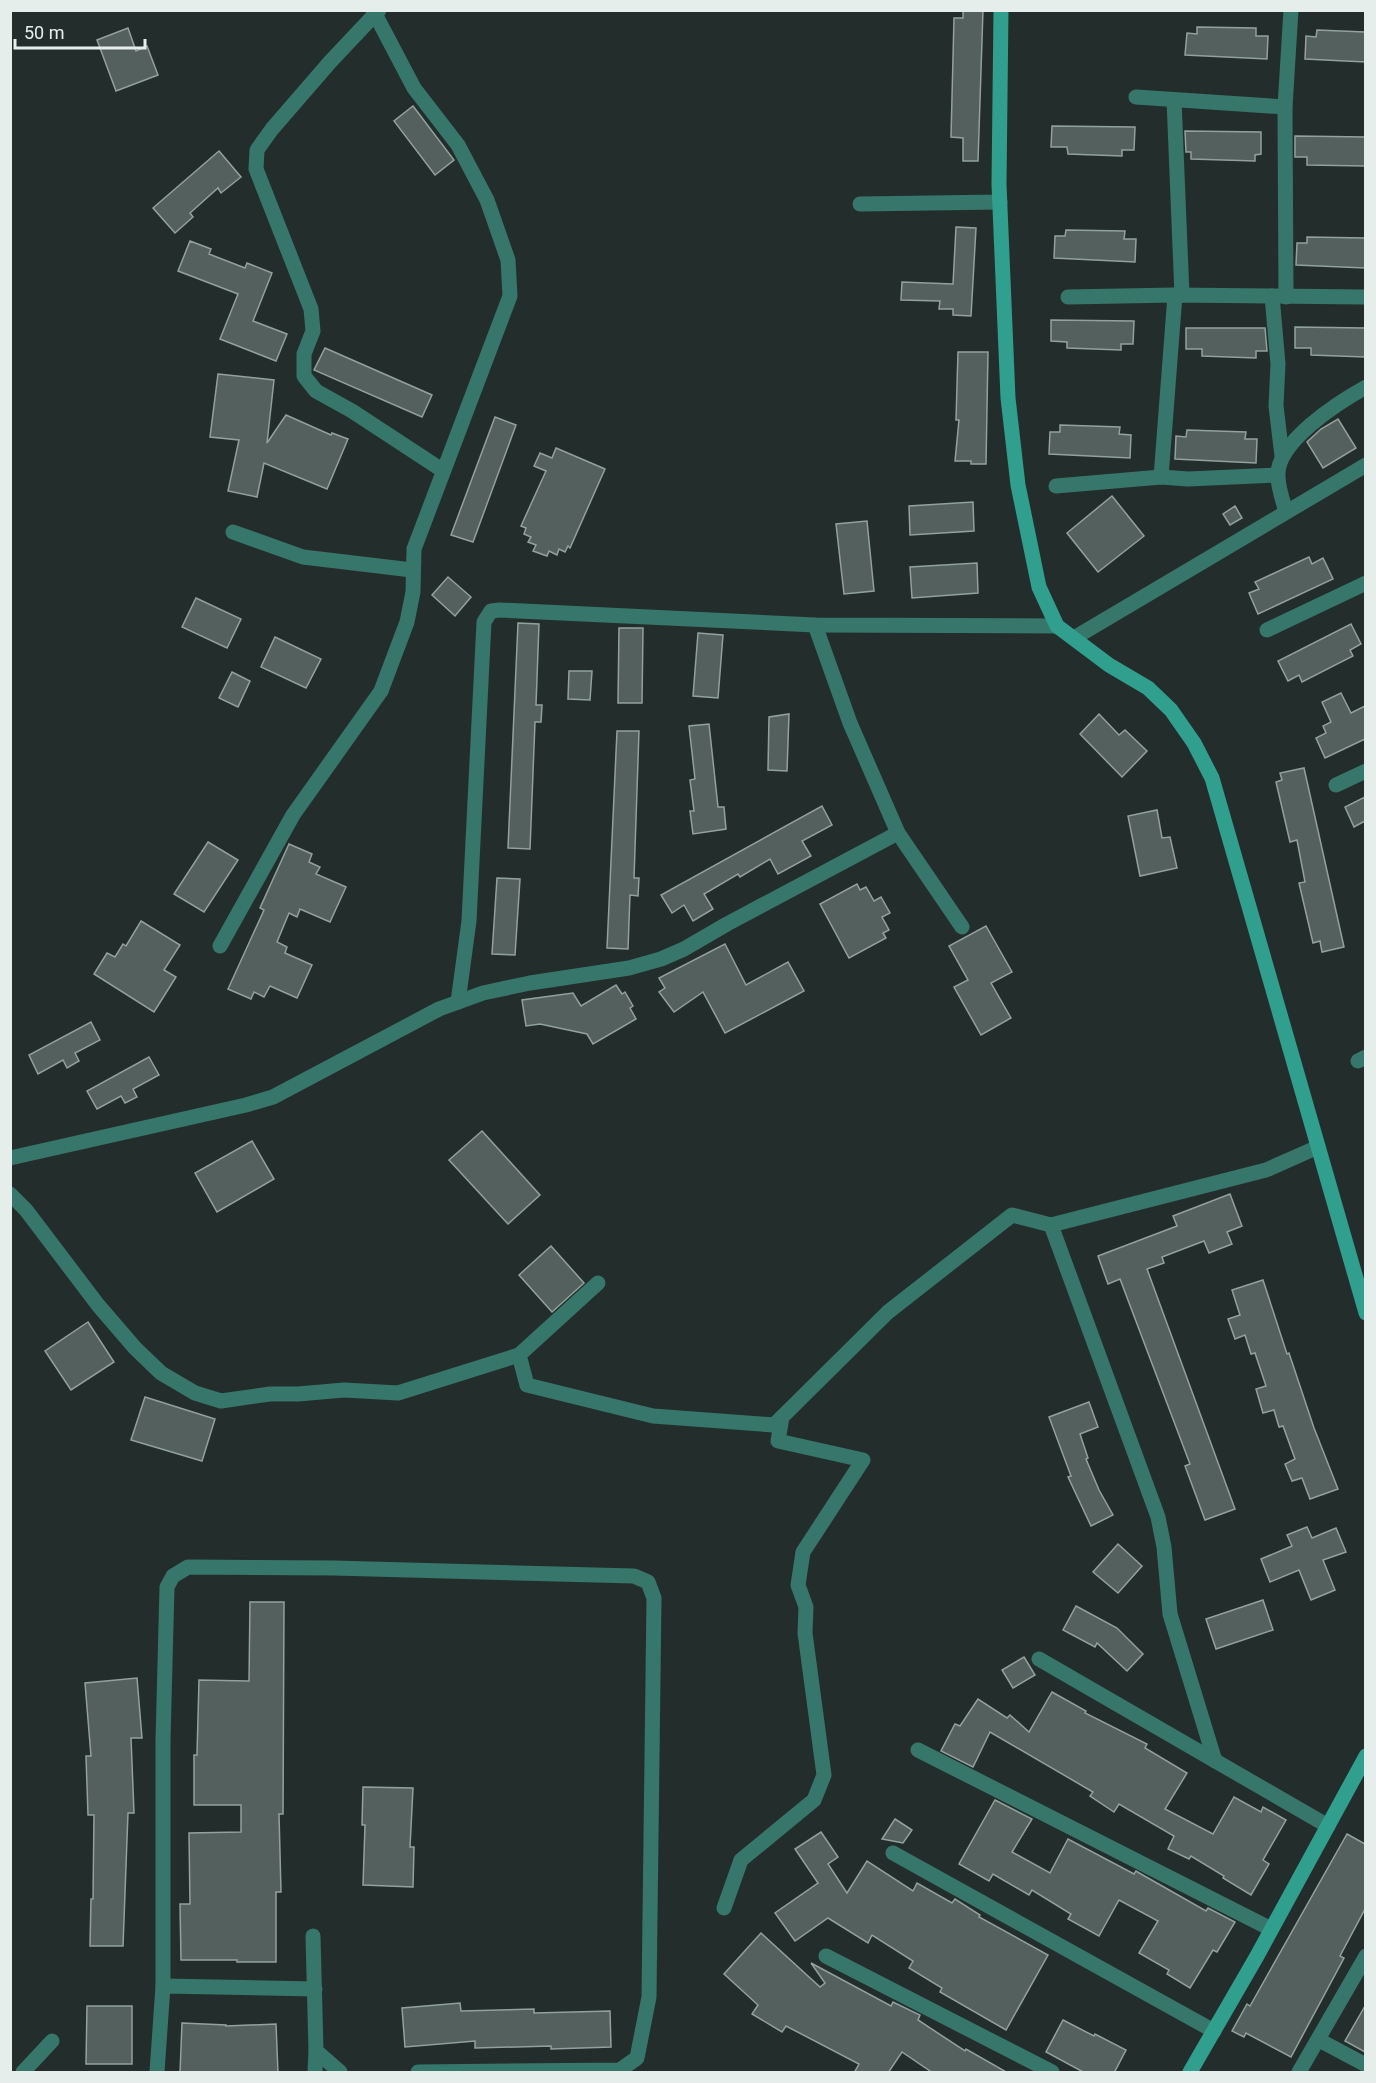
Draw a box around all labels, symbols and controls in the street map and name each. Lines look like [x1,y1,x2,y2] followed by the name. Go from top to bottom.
[15,12,146,50] scale bar
[24,22,64,43] text: 50 m

